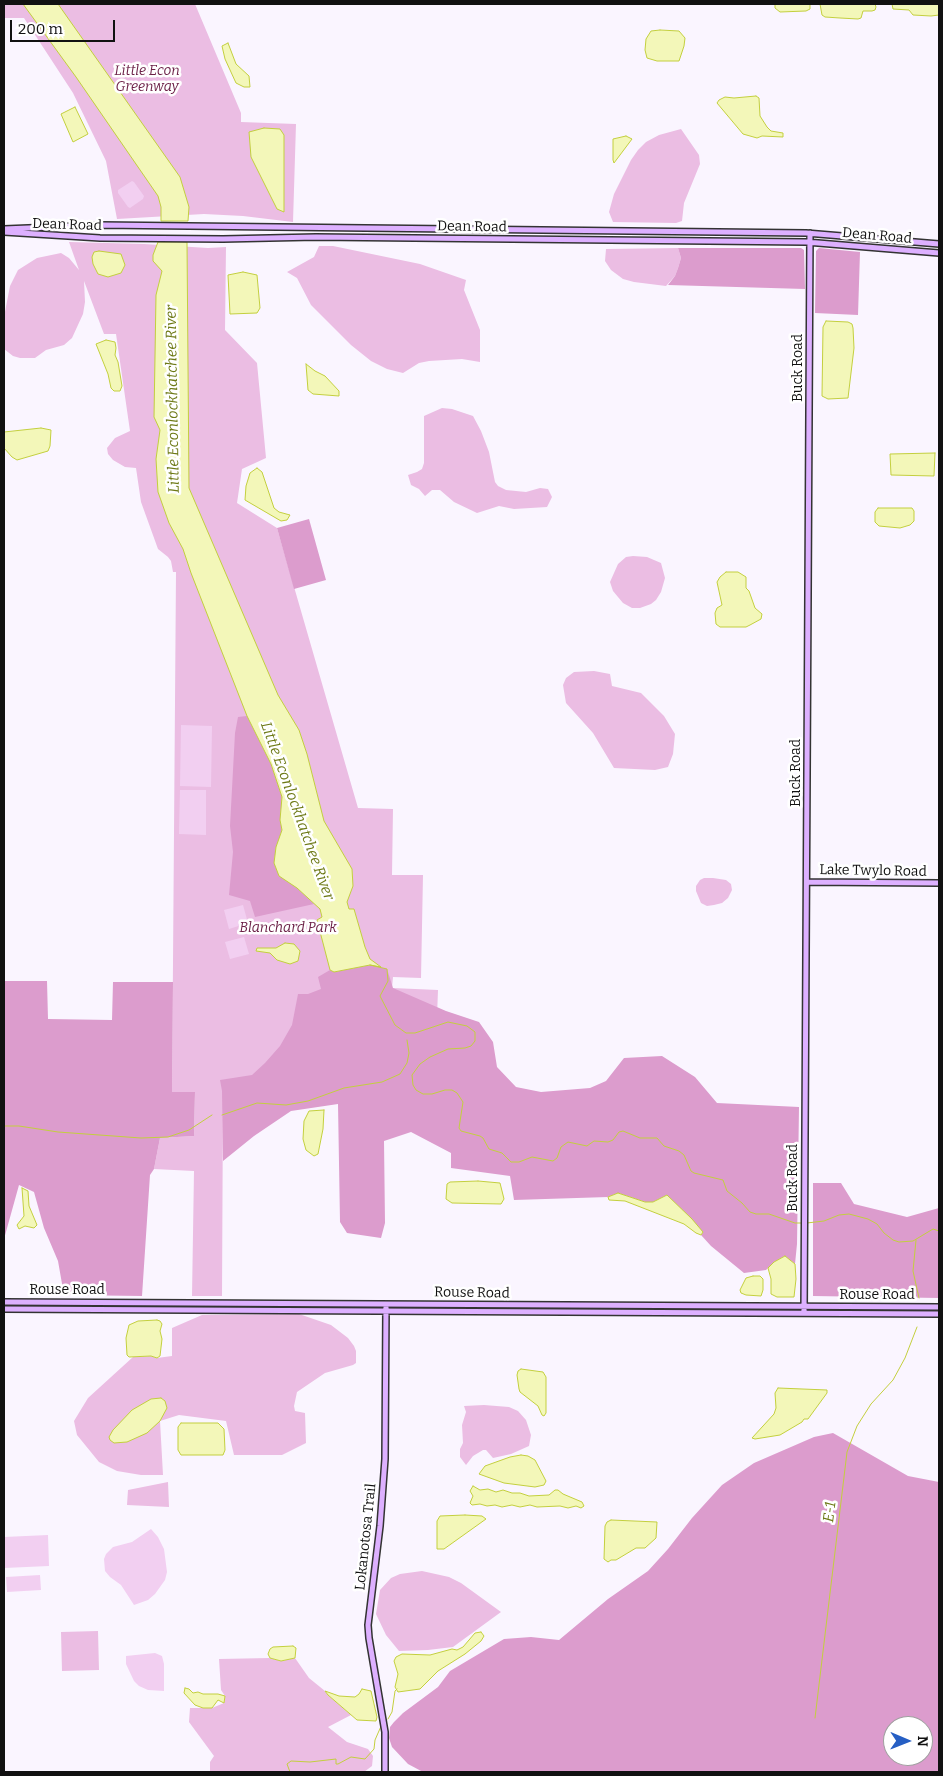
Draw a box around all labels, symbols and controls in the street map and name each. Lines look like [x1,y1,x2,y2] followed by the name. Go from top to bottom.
[12,10,118,42] scale bar
[18,20,63,38] text: 200 m
[114,63,180,95] park label: Little Econ Greenway
[32,215,102,235] street label: Dean Road
[437,218,507,236] street label: Dean Road
[841,225,913,247] street label: Dean Road
[162,305,184,493] water label: Little Econlockhatchee River
[790,334,806,402] street label: Buck Road
[256,719,338,903] water label: Little Econlockhatchee River
[788,739,804,807] street label: Buck Road
[819,862,927,880] street label: Lake Twylo Road
[239,920,337,936] park label: Blanchard Park
[785,1144,801,1212] street label: Buck Road
[29,1282,105,1298] street label: Rouse Road
[434,1284,510,1302] street label: Rouse Road
[839,1287,915,1303] street label: Rouse Road
[352,1483,380,1591] street label: Lokanotosa Trail
[820,1501,840,1523] water label: E-1
[883,1716,933,1766] north arrow
[914,1736,931,1747] text: N

